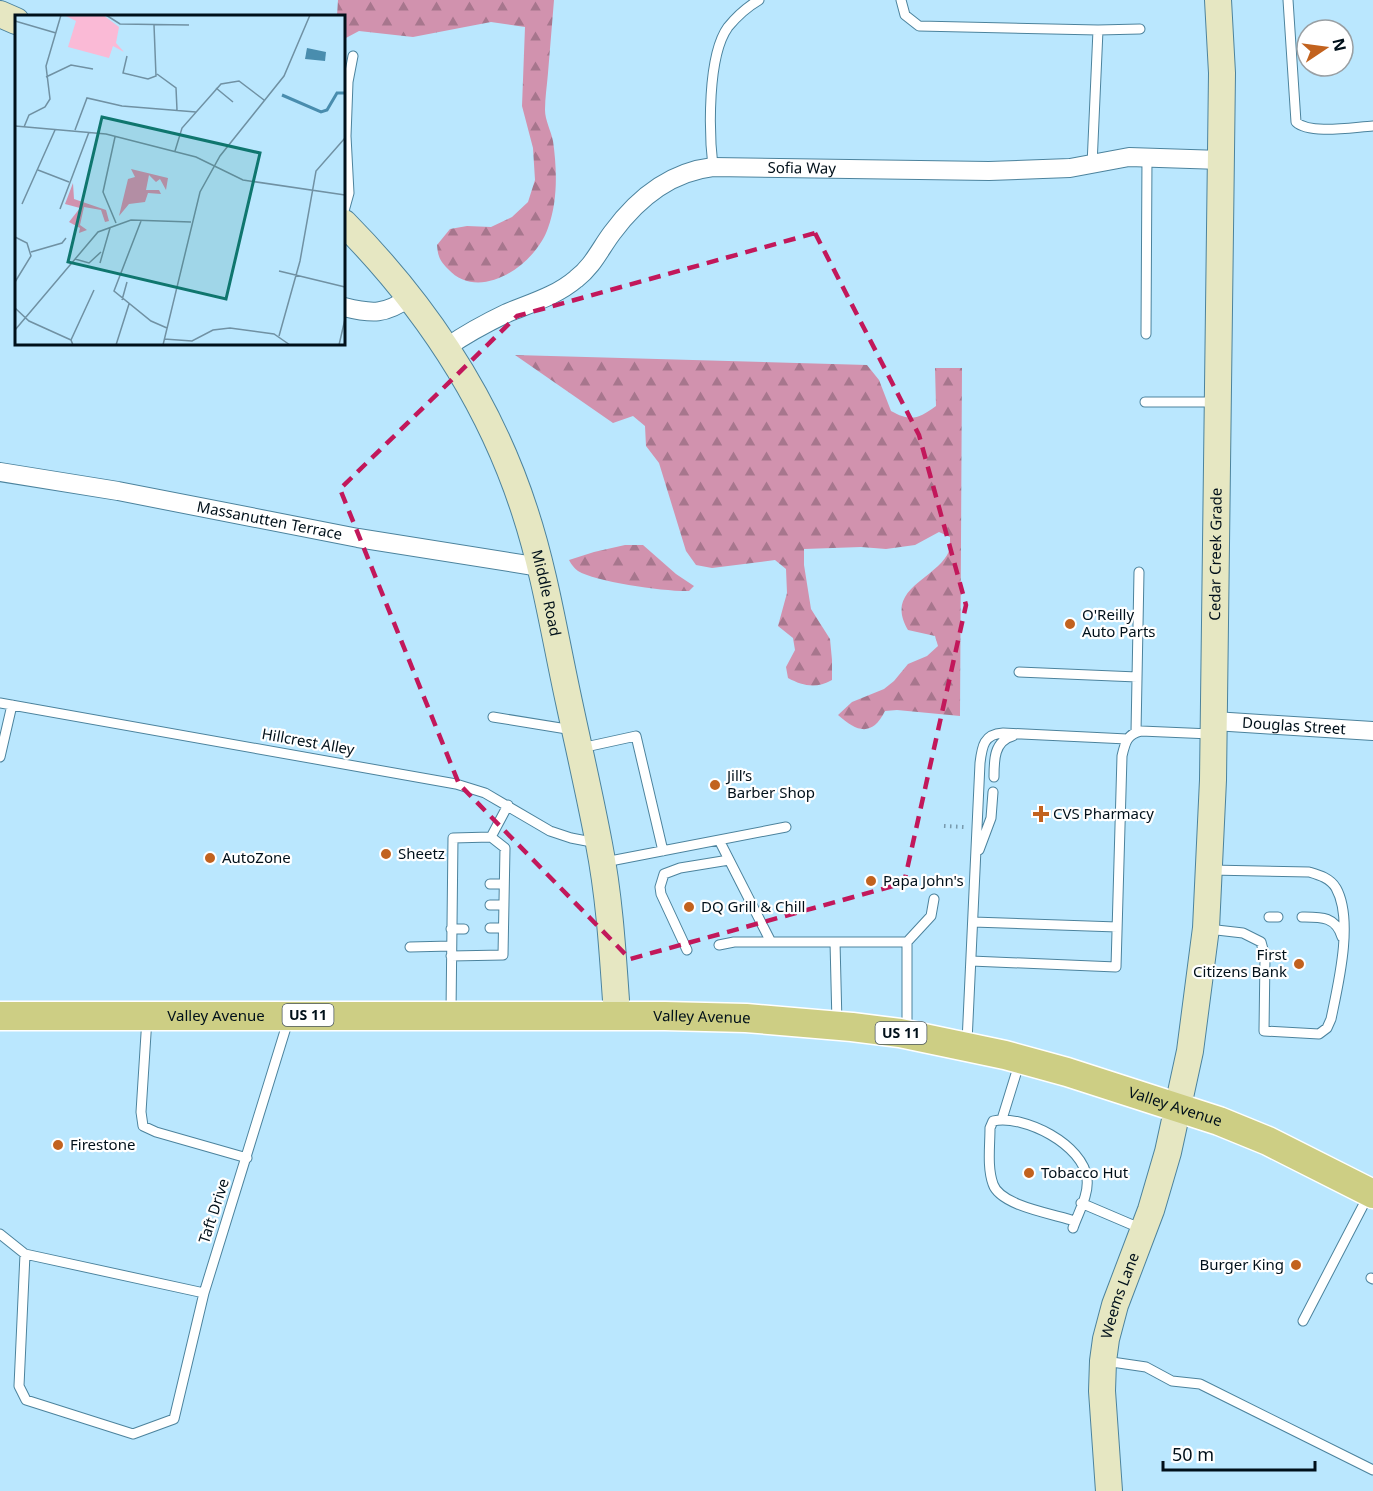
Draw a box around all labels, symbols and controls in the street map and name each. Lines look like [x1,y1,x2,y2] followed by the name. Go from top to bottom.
[15,15,345,345] inset map
[1295,18,1355,78] north arrow
[1327,36,1352,53] text: N
[767,157,837,178] street label: Sofia Way
[1204,488,1226,621] street label: Cedar Creek Grade
[195,496,344,544] street label: Massanutten Terrace
[527,547,566,638] street label: Middle Road
[1082,604,1156,641] place label: O'Reilly Auto Parts
[1063,617,1077,631] marker: O'Reilly Auto Parts
[1241,712,1347,738] street label: Douglas Street
[260,723,356,759] street label: Hillcrest Alley
[725,765,815,802] place label: Jill’s Barber Shop
[708,778,722,792] marker: Jill’s Barber Shop
[1053,803,1154,823] place label: CVS Pharmacy
[1034,807,1048,821] marker: CVS Pharmacy
[398,843,445,863] place label: Sheetz
[222,847,291,867] place label: AutoZone
[379,847,393,861] marker: Sheetz
[203,851,217,865] marker: AutoZone
[883,870,964,890] place label: Papa John's
[864,874,878,888] marker: Papa John's
[701,896,805,916] place label: DQ Grill & Chill
[682,900,696,914] marker: DQ Grill & Chill
[1193,944,1288,981] place label: First Citizens Bank
[1292,957,1306,971] marker: First Citizens Bank
[282,1004,334,1026] road number: US 11
[167,1005,265,1025] street label: Valley Avenue
[653,1005,752,1027] street label: Valley Avenue
[876,1022,926,1044] road number: US 11
[1126,1081,1225,1130] street label: Valley Avenue
[70,1134,135,1154] place label: Firestone
[51,1138,65,1152] marker: Firestone
[1041,1162,1129,1182] place label: Tobacco Hut
[1022,1166,1036,1180] marker: Tobacco Hut
[193,1176,233,1246] street label: Taft Drive
[1096,1249,1143,1341] street label: Weems Lane
[1200,1254,1284,1274] place label: Burger King
[1289,1258,1303,1272] marker: Burger King
[1163,1434,1314,1472] scale bar
[1172,1442,1214,1466] text: 50 m

